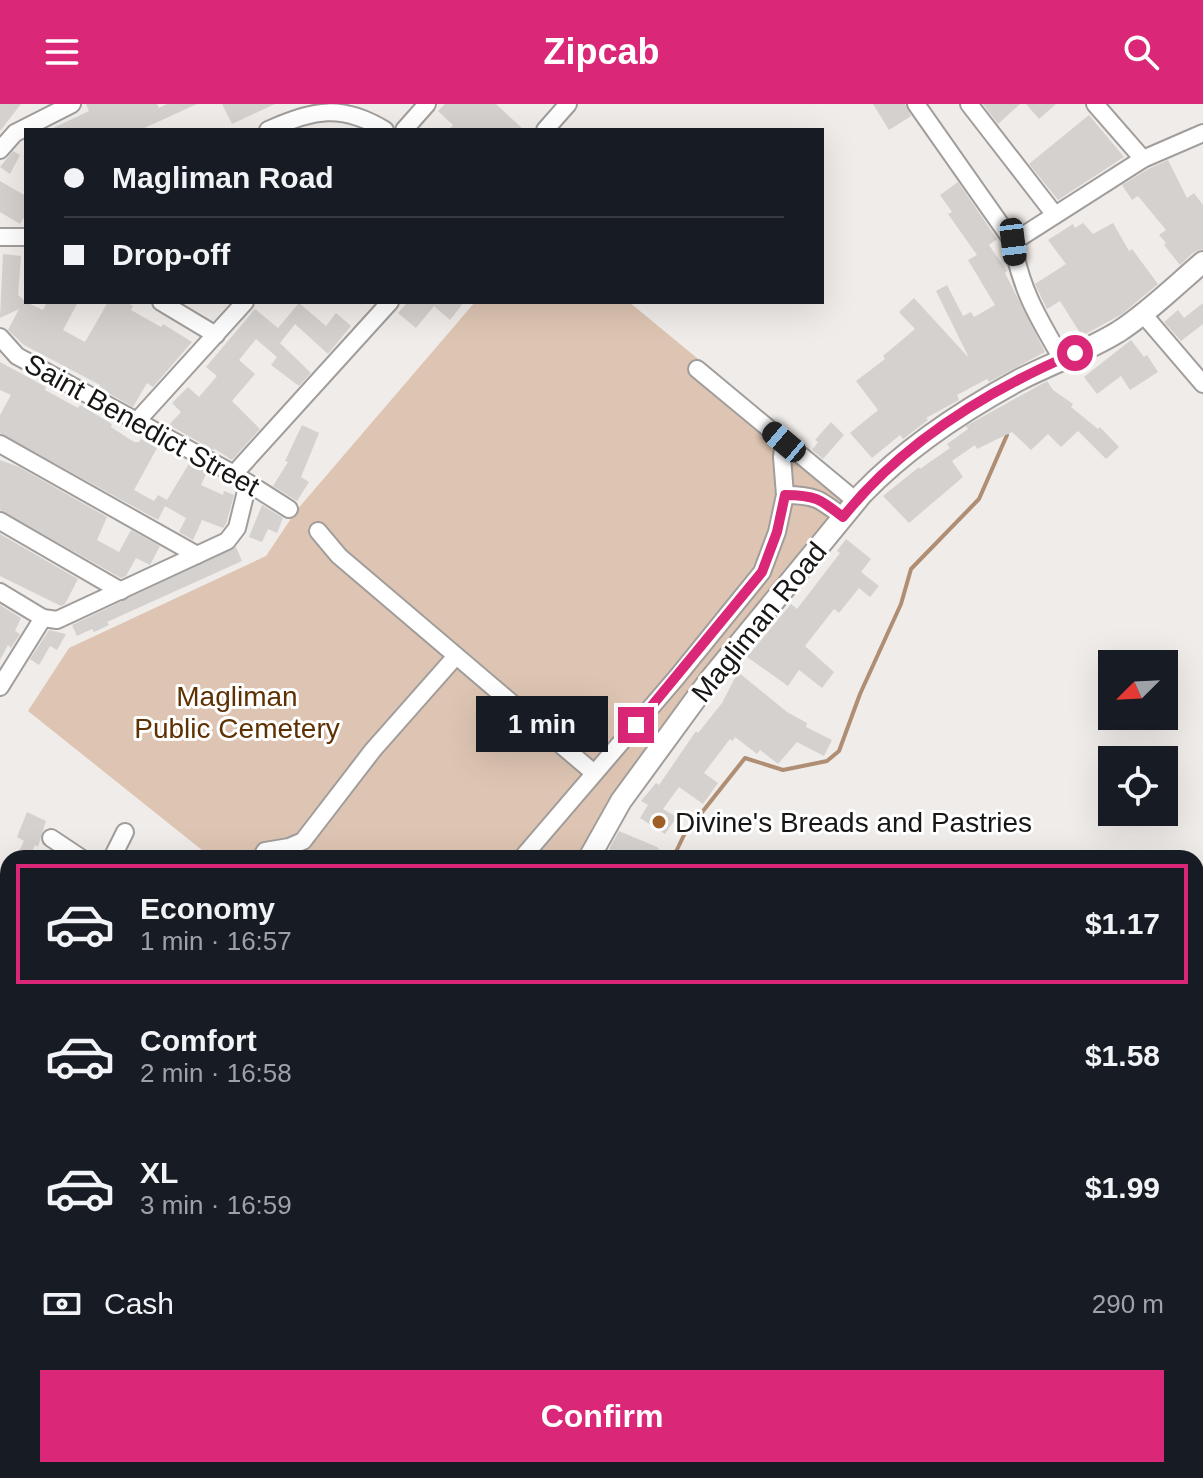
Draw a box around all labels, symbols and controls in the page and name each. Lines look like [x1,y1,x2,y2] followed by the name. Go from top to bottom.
[40,30,84,74] icon: menu
[1119,30,1163,74] icon: search
[543,31,660,72] text: Zipcab
[112,161,334,194] text: Magliman Road
[998,217,1028,267] car
[112,238,230,271] text: Drop-off
[1057,335,1093,371] route start
[19,348,265,502] street label: Saint Benedict Street
[758,417,810,467] car
[685,536,833,708] street label: Magliman Road
[1098,650,1178,730] north arrow
[1098,650,1178,826] map controls
[134,681,340,744] park label: Magliman Public Cemetery
[476,697,608,753] callout: 1 min
[618,707,654,743] route end
[508,709,576,739] text: 1 min
[1098,746,1178,826] button: locate
[675,807,1032,838] place label: Divine's Breads and Pastries
[650,813,668,831] marker: Divine's Breads and Pastries
[44,888,116,960] icon: car
[140,892,275,925] text: Economy
[1085,907,1160,940] text: $1.17
[140,926,292,956] text: 1 min · 16:57
[44,1020,116,1092] icon: car
[140,1024,257,1057] text: Comfort
[1085,1039,1160,1072] text: $1.58
[140,1058,292,1088] text: 2 min · 16:58
[44,1152,116,1224] icon: car
[140,1156,178,1189] text: XL
[1085,1171,1160,1204] text: $1.99
[140,1190,292,1220] text: 3 min · 16:59
[40,1282,84,1326] icon: cash
[104,1287,174,1320] text: Cash
[1092,1289,1164,1319] text: 290 m
[40,1370,1164,1462] button: Confirm

